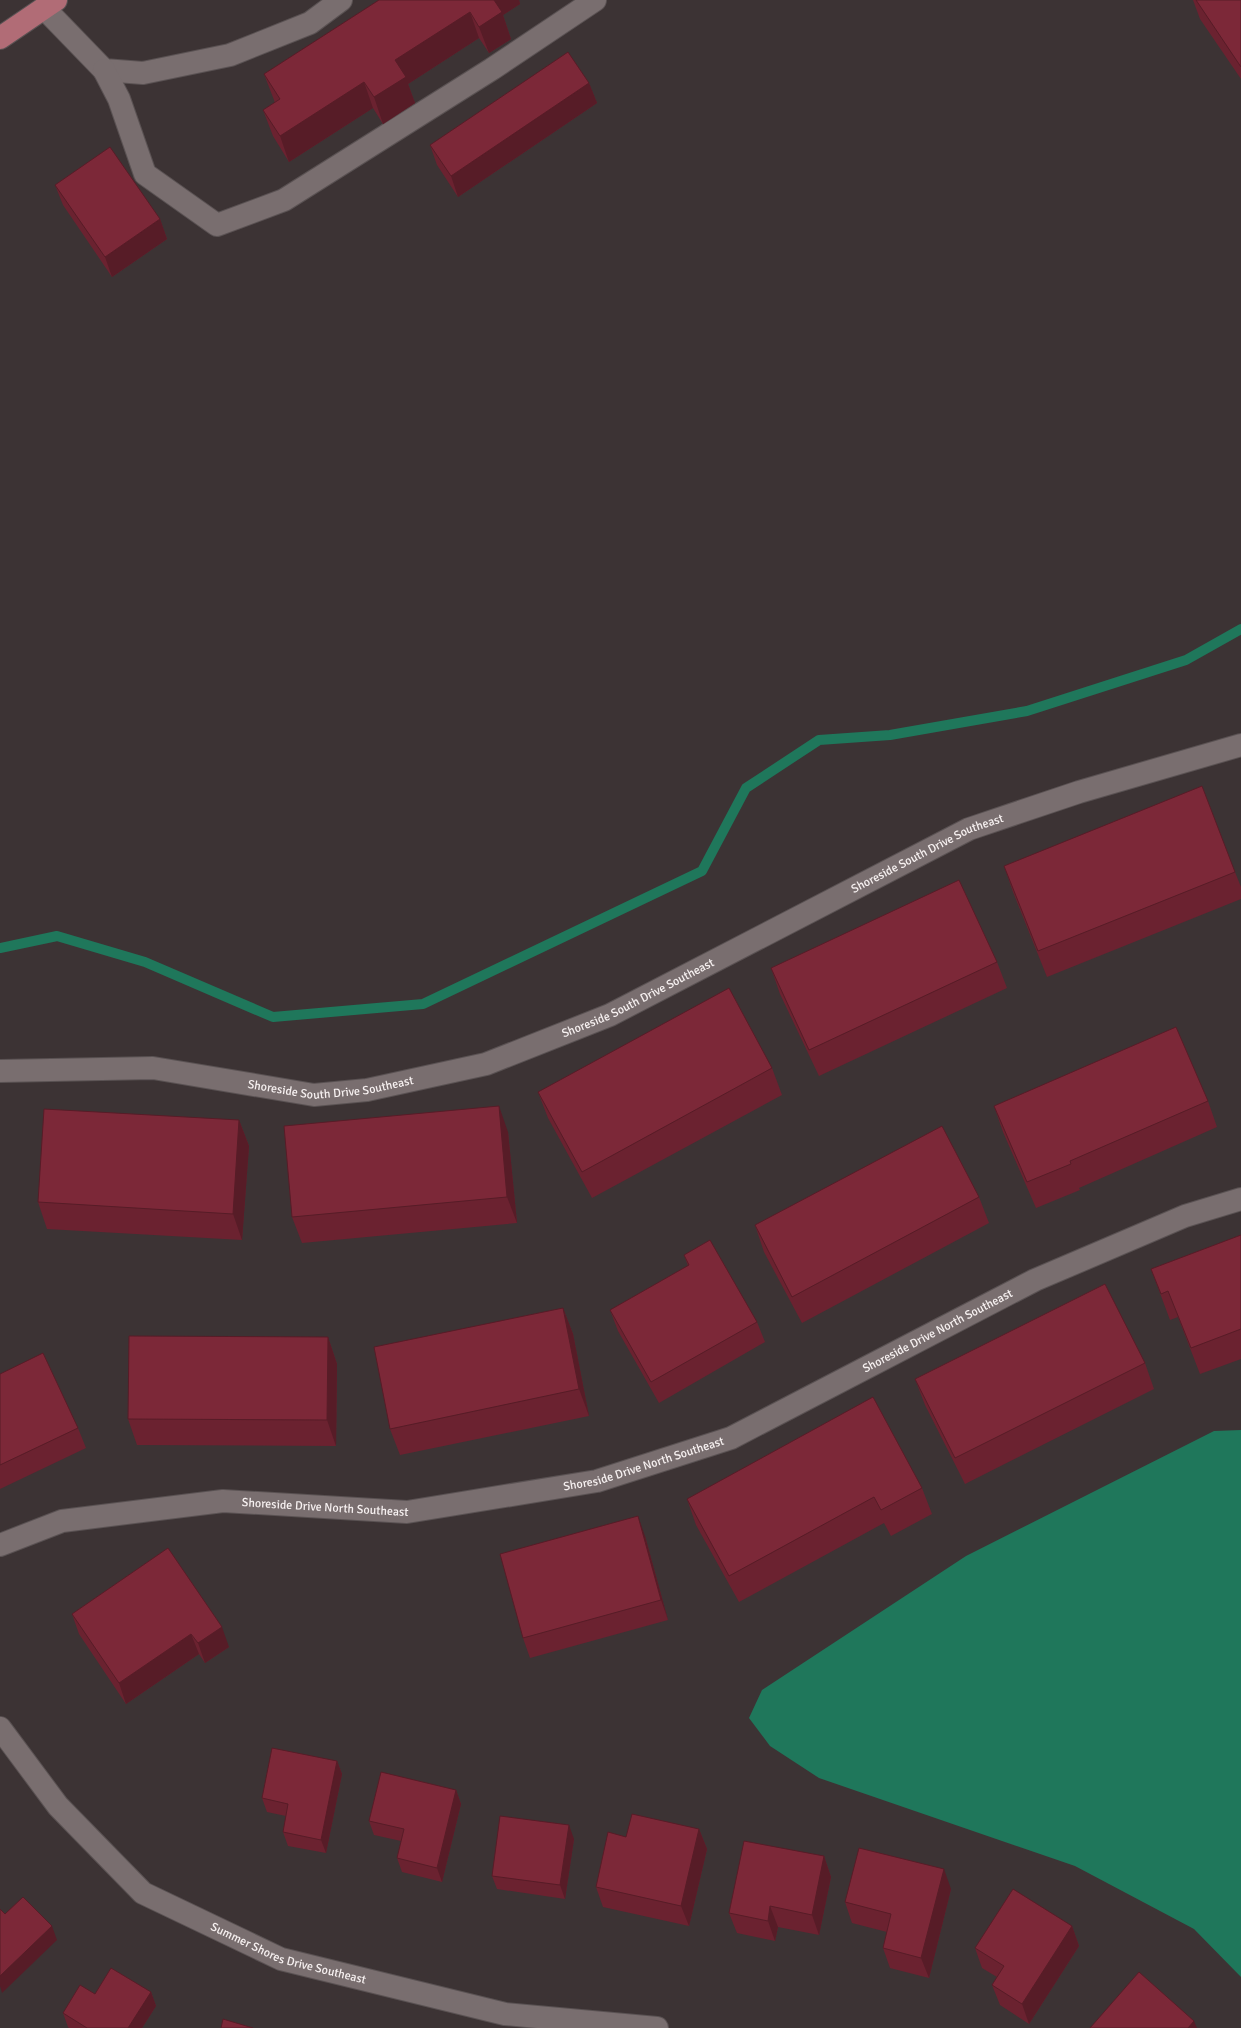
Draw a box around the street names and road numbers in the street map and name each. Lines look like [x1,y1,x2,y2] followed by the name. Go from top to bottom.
[849,810,1005,896] street label: Shoreside South Drive Southeast
[559,955,717,1041] street label: Shoreside South Drive Southeast
[247,1073,415,1103] street label: Shoreside South Drive Southeast
[860,1286,1015,1376] street label: Shoreside Drive North Southeast
[562,1433,726,1494] street label: Shoreside Drive North Southeast
[241,1495,409,1520] street label: Shoreside Drive North Southeast
[208,1919,368,1987] street label: Summer Shores Drive Southeast

